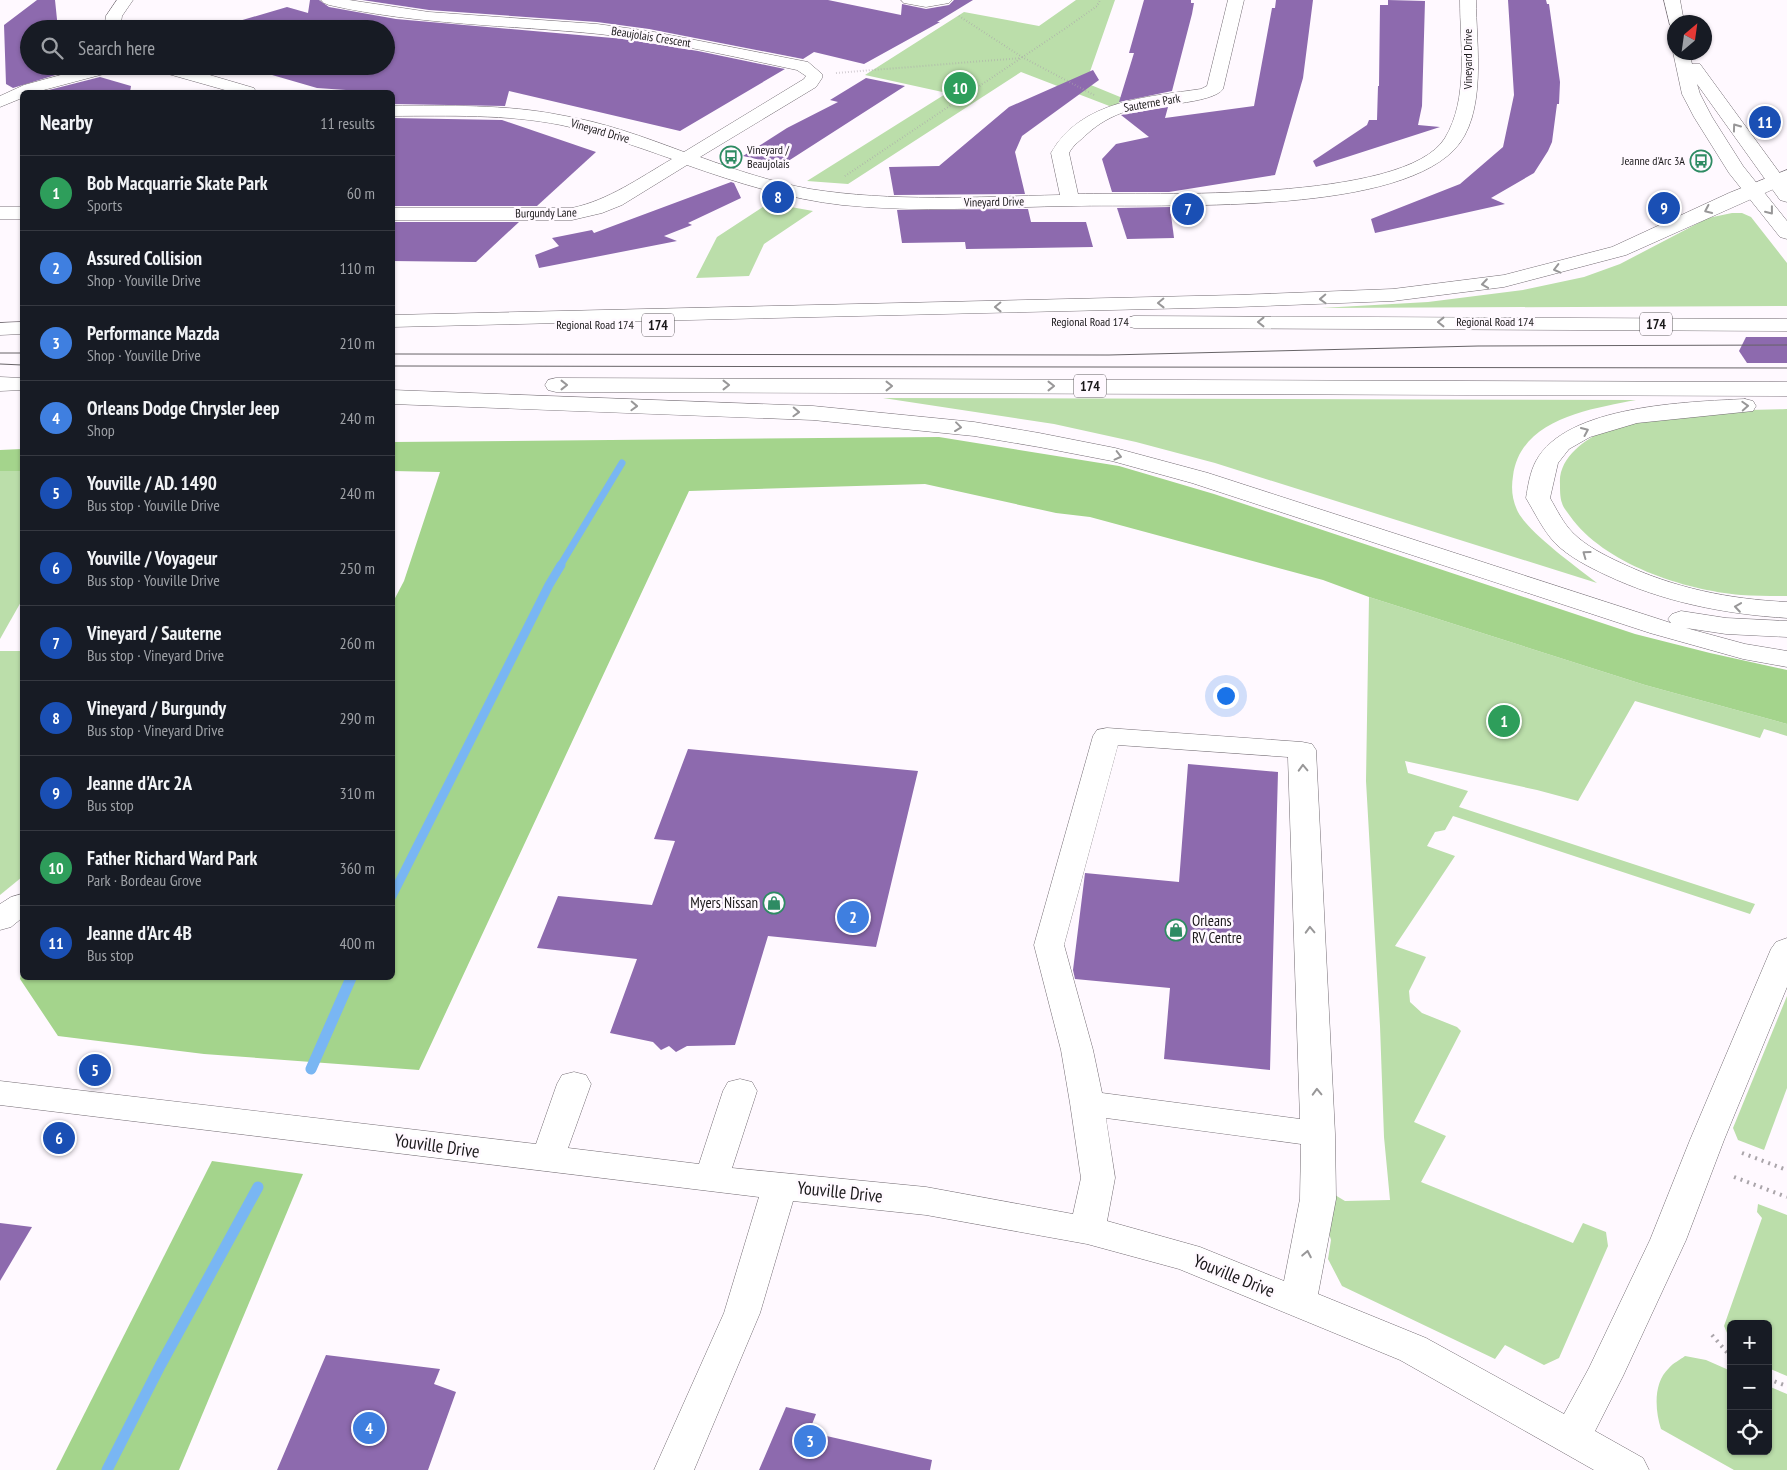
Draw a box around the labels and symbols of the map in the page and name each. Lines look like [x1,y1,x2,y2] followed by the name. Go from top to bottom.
[1667,15,1712,60] north arrow
[610,23,693,50] street label: Beaujolais Crescent
[1460,29,1475,90] street label: Vineyard Drive
[944,69,976,107] pin: 10
[1122,90,1182,115] street label: Sauterne Park
[1749,103,1781,141] pin: 11
[568,115,631,146] street label: Vineyard Drive
[1733,124,1741,133] one-way arrow
[746,142,790,171] place label: Vineyard / Beaujolais
[719,145,743,169] bus stop icon: Vineyard / Beaujolais
[1689,149,1713,173] bus stop icon: Jeanne d'Arc 3A
[1621,153,1685,168] place label: Jeanne d'Arc 3A
[762,178,794,216] pin: 8
[1648,189,1680,227] pin: 9
[1172,190,1204,228] pin: 7
[963,193,1024,210] street label: Vineyard Drive
[515,204,577,221] street label: Burgundy Lane
[1704,204,1713,214] one-way arrow
[1764,205,1773,215] one-way arrow
[1552,263,1561,274] one-way arrow
[1480,278,1488,289] one-way arrow
[1319,294,1326,304] one-way arrow
[1156,298,1164,308] one-way arrow
[994,301,1002,312] one-way arrow
[1640,312,1672,336] road number: 174
[642,314,674,336] road number: 174
[1051,314,1129,329] street label: Regional Road 174
[1456,314,1534,329] street label: Regional Road 174
[556,317,634,332] street label: Regional Road 174
[1257,317,1264,327] one-way arrow
[1437,317,1444,327] one-way arrow
[1074,374,1106,398] road number: 174
[560,380,568,390] one-way arrow
[722,380,730,390] one-way arrow
[885,381,893,391] one-way arrow
[1048,381,1055,391] one-way arrow
[630,401,638,411] one-way arrow
[1741,401,1749,412] one-way arrow
[792,407,800,418] one-way arrow
[954,421,962,432] one-way arrow
[1580,427,1589,438] one-way arrow
[1113,450,1122,461] one-way arrow
[1582,551,1592,560] one-way arrow
[1734,602,1743,612] one-way arrow
[1213,683,1239,709] your location
[1488,702,1520,740] pin: 1
[1297,763,1308,771] one-way arrow
[762,891,786,915] shop icon: Myers Nissan
[690,893,758,912] place label: Myers Nissan
[837,898,869,936] pin: 2
[1192,911,1242,947] place label: Orleans RV Centre
[1164,918,1188,942] shop icon: Orleans RV Centre
[1304,926,1315,934] one-way arrow
[79,1051,111,1089] pin: 5
[1311,1088,1322,1096] one-way arrow
[43,1119,75,1157] pin: 6
[393,1128,481,1163] street label: Youville Drive
[796,1176,884,1207] street label: Youville Drive
[1190,1249,1278,1302] street label: Youville Drive
[1302,1249,1312,1258] one-way arrow
[353,1409,385,1447] pin: 4
[794,1422,826,1460] pin: 3

